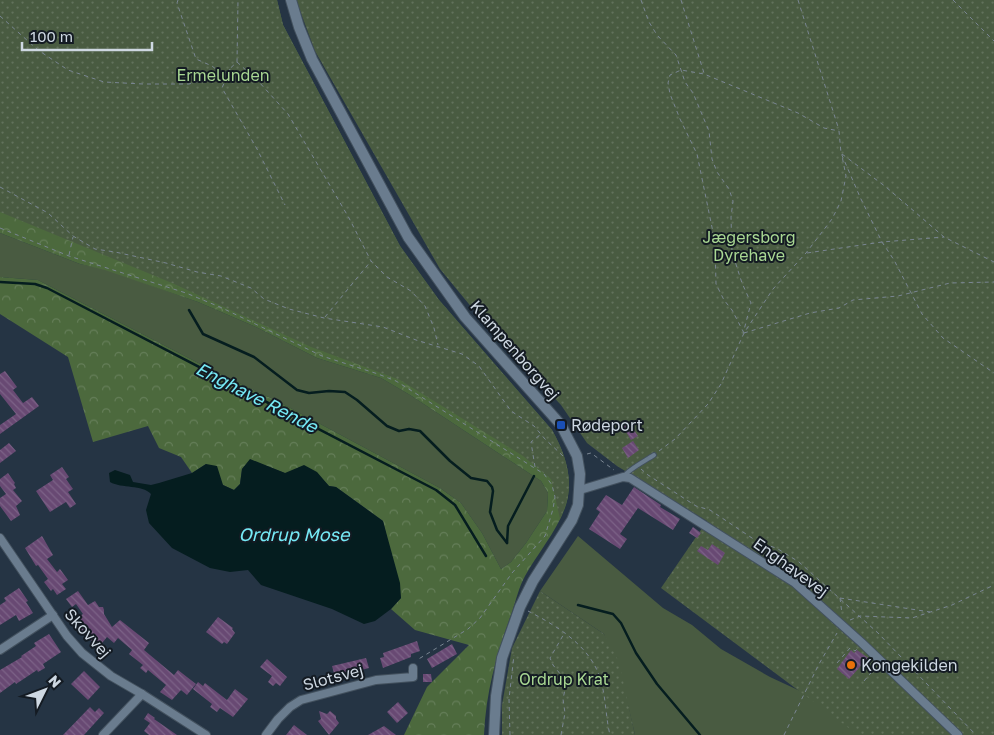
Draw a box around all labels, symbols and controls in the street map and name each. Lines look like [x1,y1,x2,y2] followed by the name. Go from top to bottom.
[22,20,152,52] scale bar
[30,27,73,45] text: 100 m
[176,65,270,85] park label: Ermelunden
[702,227,796,265] park label: Jægersborg Dyrehave
[466,296,564,404] street label: Klampenborgvej
[192,357,323,438] water label: Enghave Rende
[571,415,643,435] place label: Rødeport
[555,419,567,431] marker: Rødeport
[239,523,351,545] water label: Ordrup Mose
[750,533,832,601] street label: Enghavevej
[61,604,115,662] street label: Skovvej
[861,655,958,675] place label: Kongekilden
[301,659,365,695] street label: Slotsvej
[845,659,857,671] marker: Kongekilden
[20,665,70,715] north arrow
[519,669,609,689] park label: Ordrup Krat
[45,671,65,691] text: N

